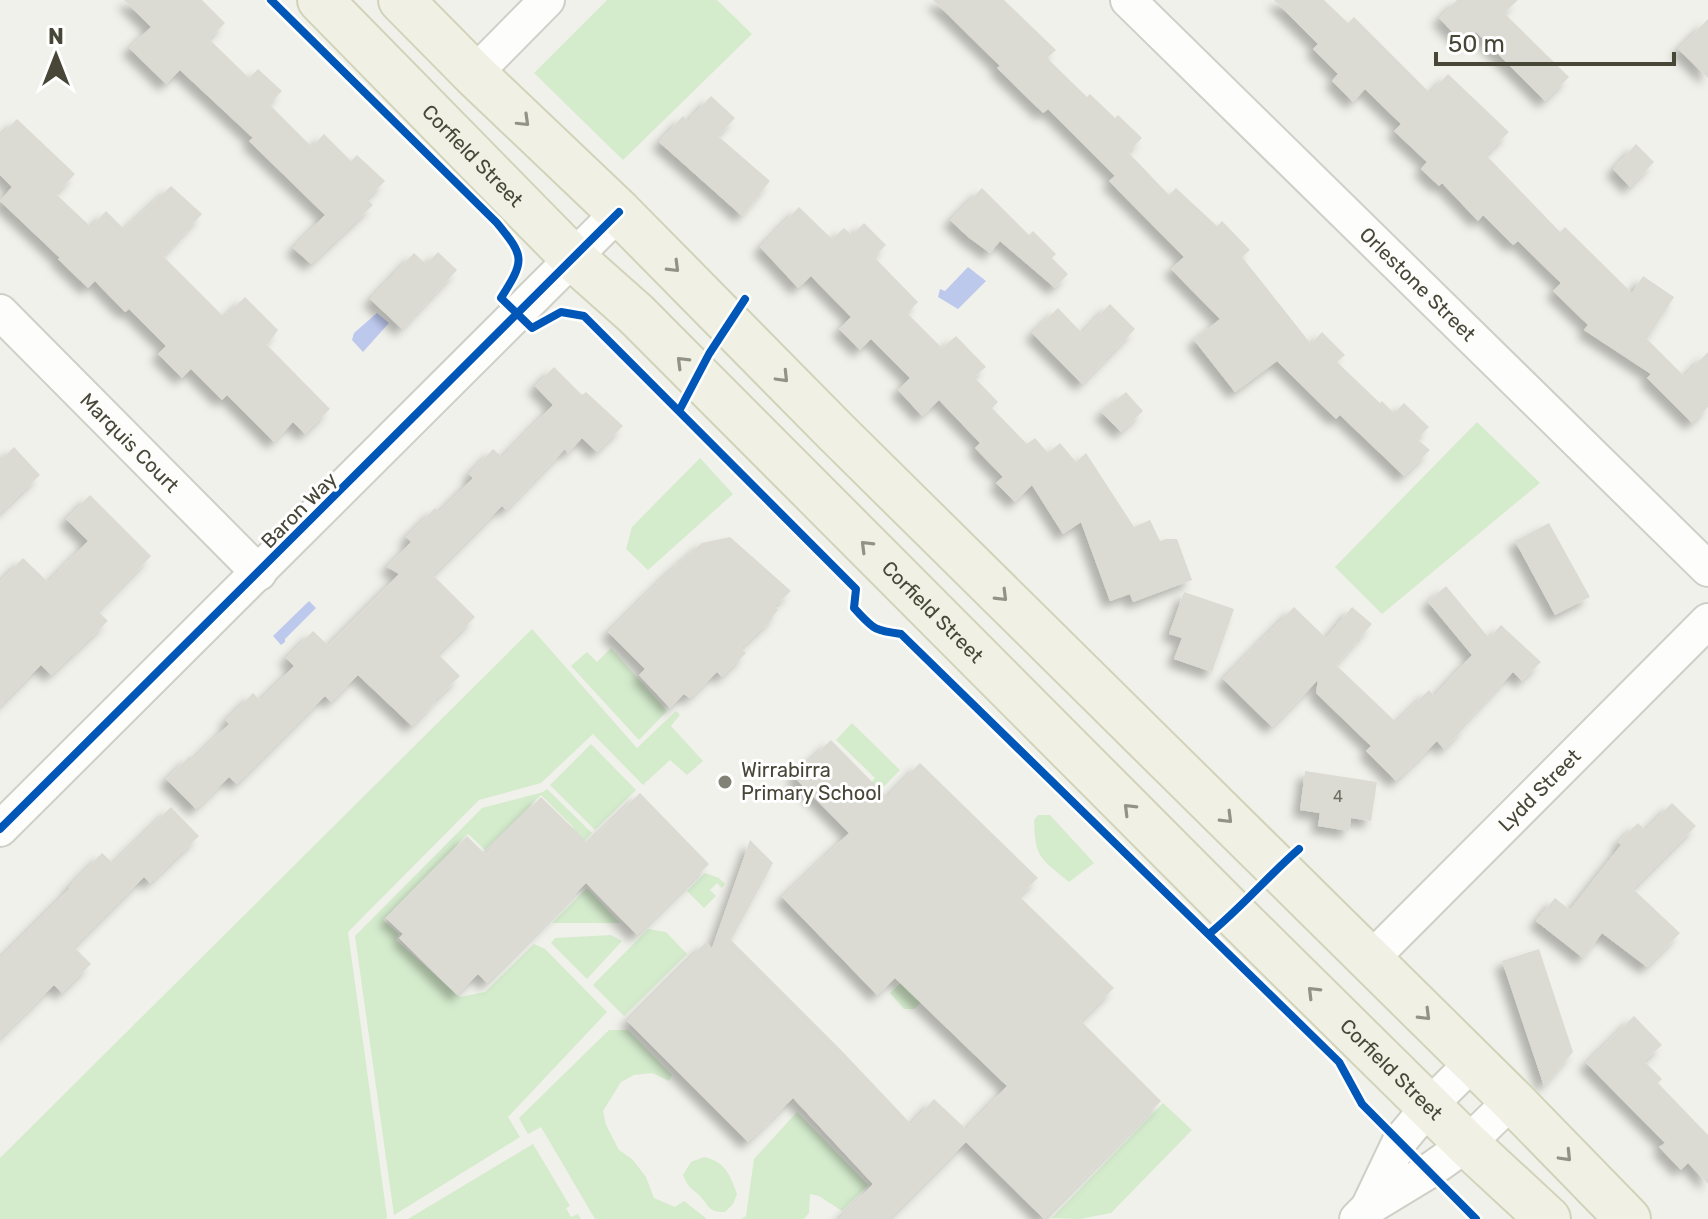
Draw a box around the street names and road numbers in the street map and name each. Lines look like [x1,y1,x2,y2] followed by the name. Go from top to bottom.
[417,99,528,212] street label: Corfield Street
[1355,222,1481,347] street label: Orlestone Street
[75,388,184,498] street label: Marquis Court
[256,467,342,553] street label: Baron Way
[877,556,989,668] street label: Corfield Street
[1493,744,1586,836] street label: Lydd Street
[1335,1014,1448,1125] street label: Corfield Street

